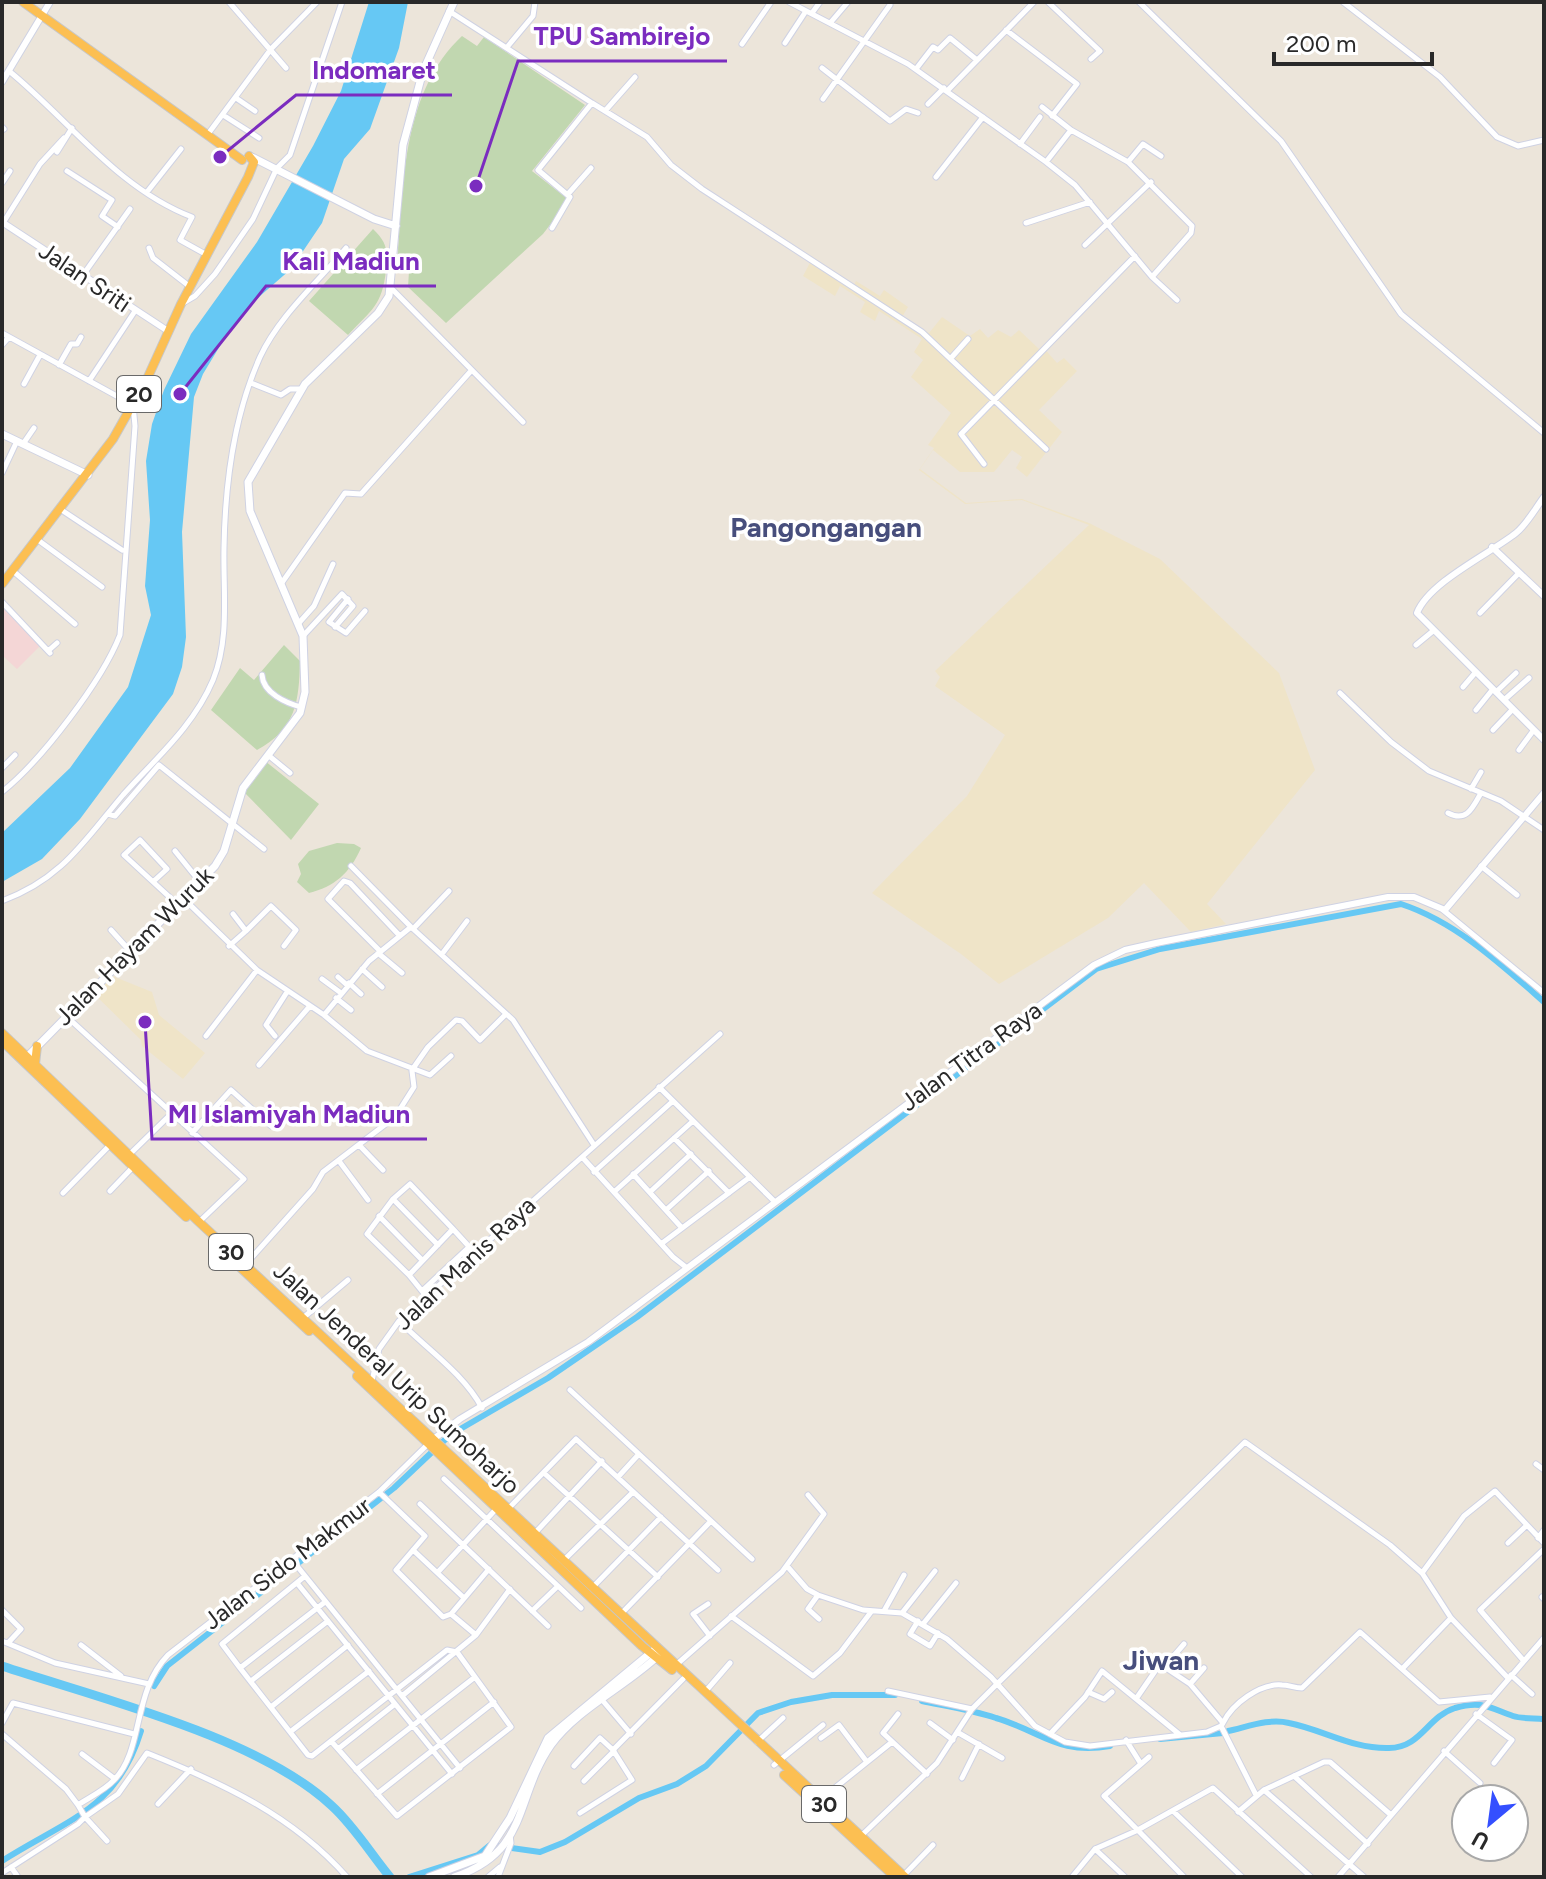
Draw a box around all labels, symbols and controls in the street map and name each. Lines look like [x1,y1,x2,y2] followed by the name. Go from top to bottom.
[518,11,727,61] callout: TPU Sambirejo
[1274,16,1432,66] scale bar
[534,20,710,52] text: TPU Sambirejo
[1286,29,1357,58] text: 200 m
[296,45,452,95] callout: Indomaret
[312,54,436,86] text: Indomaret
[34,236,136,318] street label: Jalan Sriti
[266,236,436,286] callout: Kali Madiun
[282,245,420,277] text: Kali Madiun
[117,376,161,412] road number: 20
[730,510,922,544] district label: Pangongangan
[49,861,219,1031] street label: Jalan Hayam Wuruk
[895,995,1047,1117] street label: Jalan Titra Raya
[152,1089,427,1139] callout: MI Islamiyah Madiun
[168,1098,410,1130] text: MI Islamiyah Madiun
[389,1190,541,1336] street label: Jalan Manis Raya
[209,1234,253,1270] road number: 30
[268,1256,526,1500] street label: Jalan Jenderal Urip Sumoharjo
[198,1491,376,1635] street label: Jalan Sido Makmur
[1123,1643,1199,1677] district label: Jiwan
[1450,1783,1530,1863] north arrow
[802,1786,846,1822] road number: 30
[1467,1824,1494,1856] text: U

